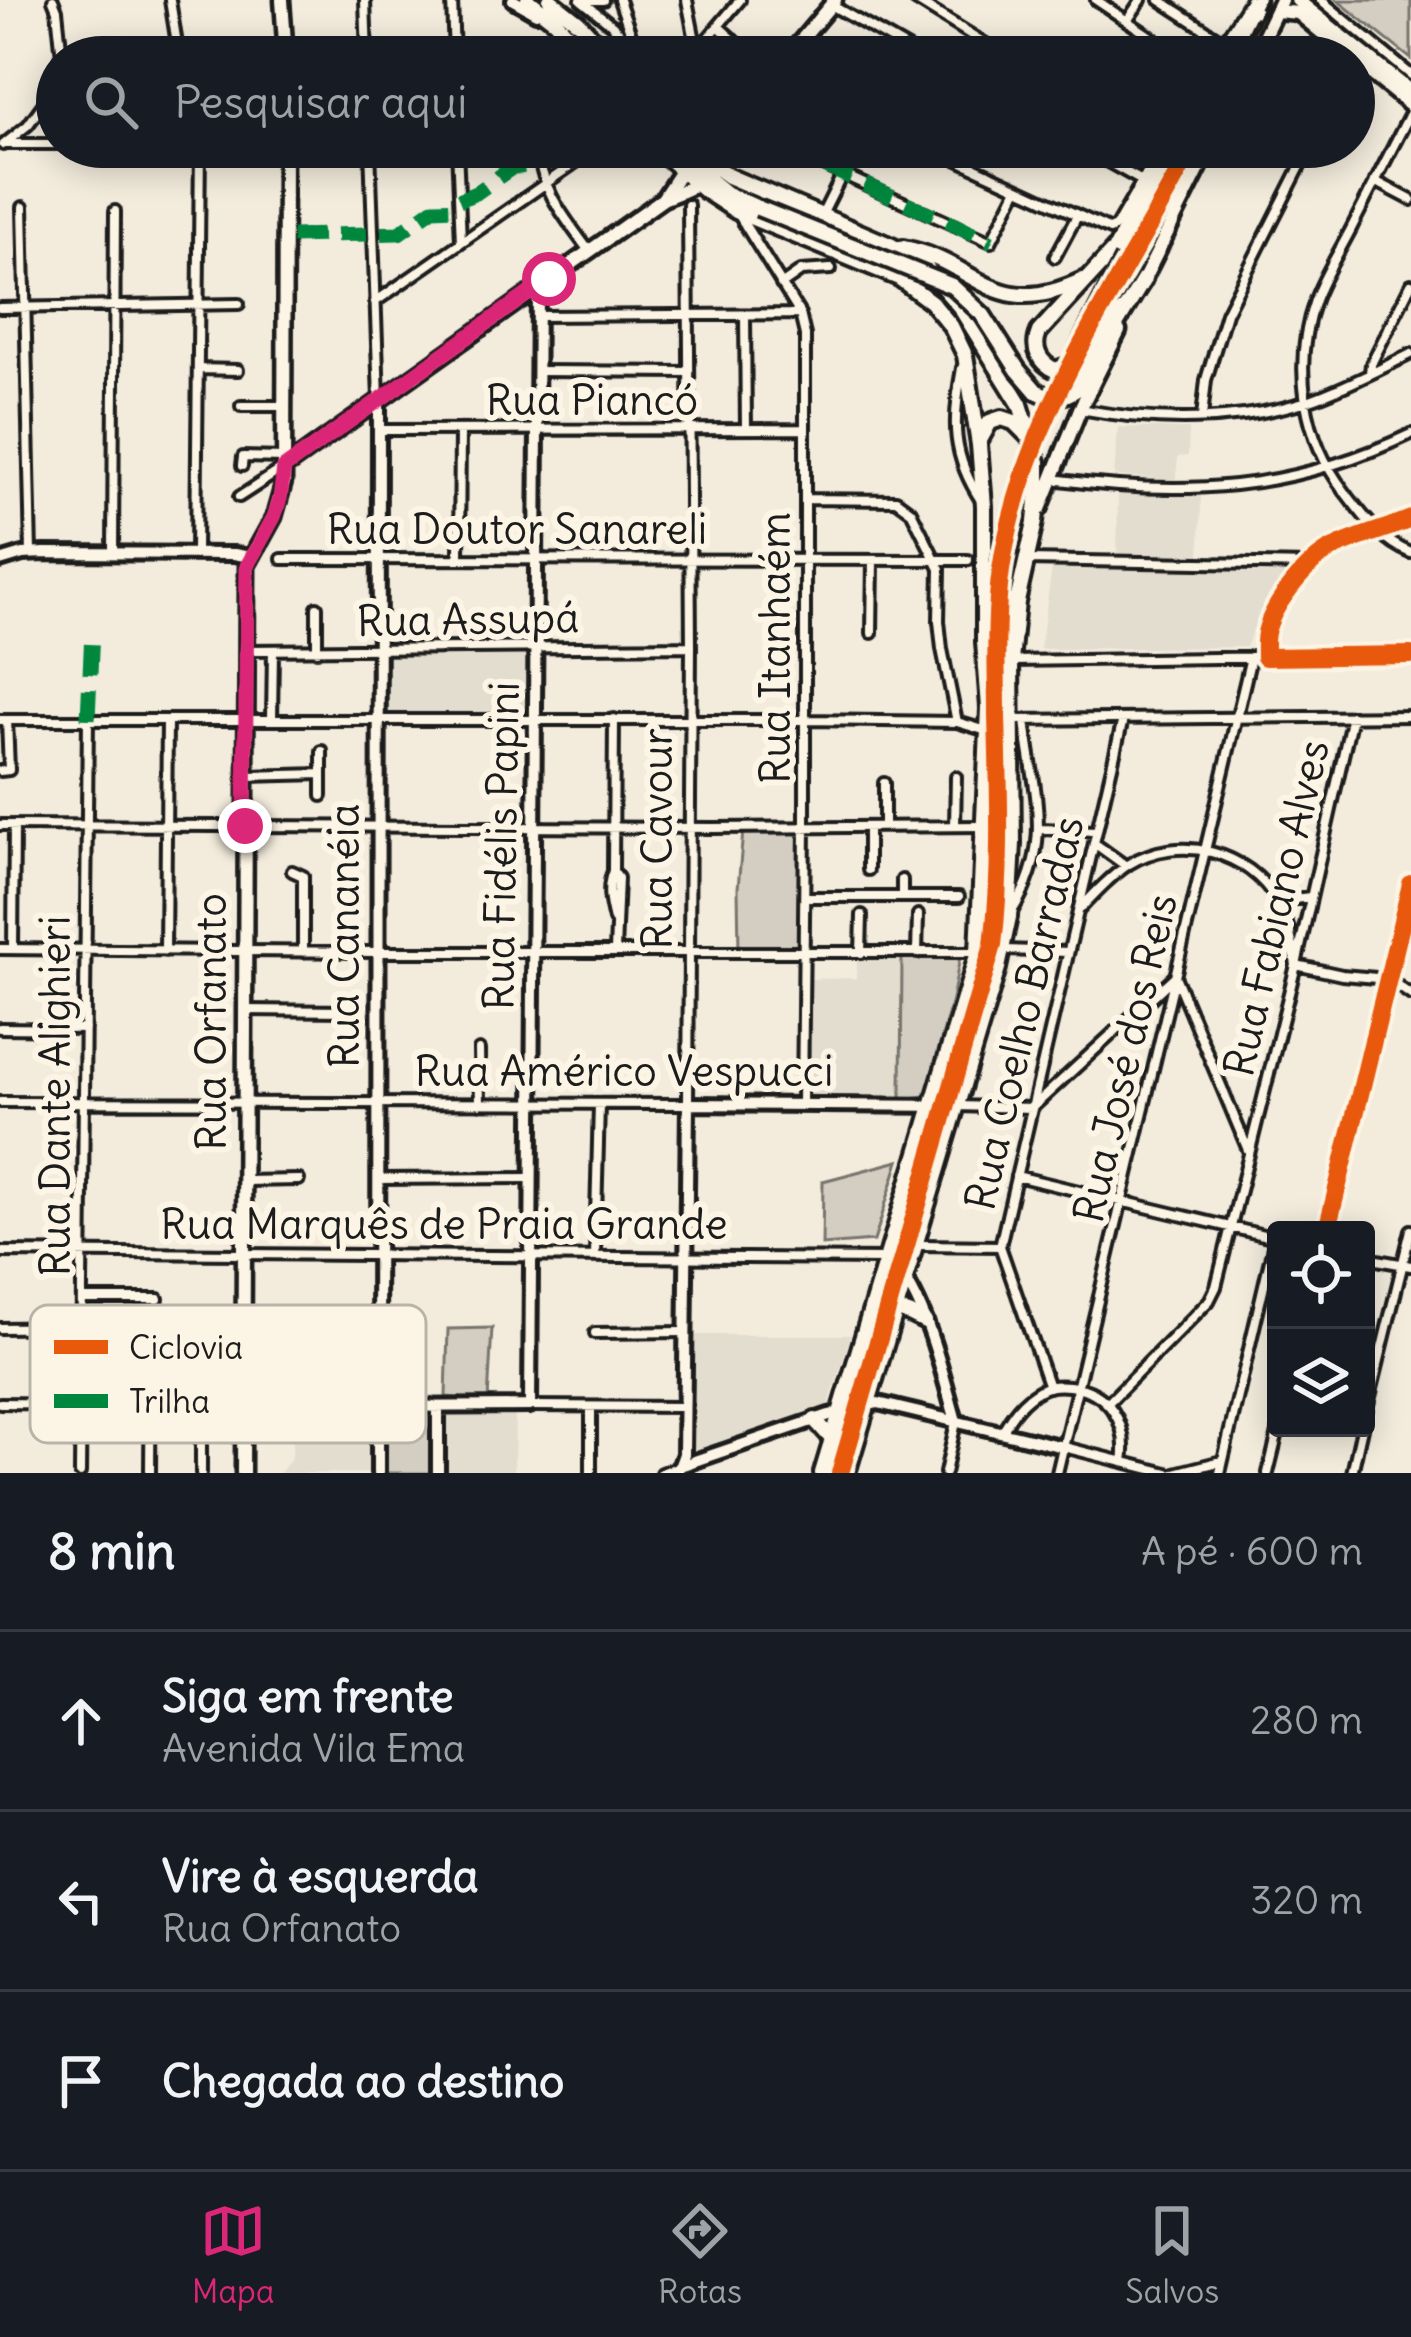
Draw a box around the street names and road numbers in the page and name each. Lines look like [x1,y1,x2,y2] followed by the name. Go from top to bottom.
[486,374,698,426] street label: Rua Piancó
[327,503,707,555] street label: Rua Doutor Sanareli
[749,512,801,784] street label: Rua Itanhaém
[356,591,580,647] street label: Rua Assupá
[472,681,530,1011] street label: Rua Fidélis Papini
[631,728,683,950] street label: Rua Cavour
[1212,735,1340,1081] street label: Rua Fabiano Alves
[318,804,370,1068] street label: Rua Cananéia
[953,811,1095,1215] street label: Rua Coelho Barradas
[1062,889,1188,1227] street label: Rua José dos Reis
[185,893,237,1151] street label: Rua Orfanato
[29,916,81,1276] street label: Rua Dante Alighieri
[415,1045,833,1097] street label: Rua Américo Vespucci
[160,1198,728,1250] street label: Rua Marquês de Praia Grande

